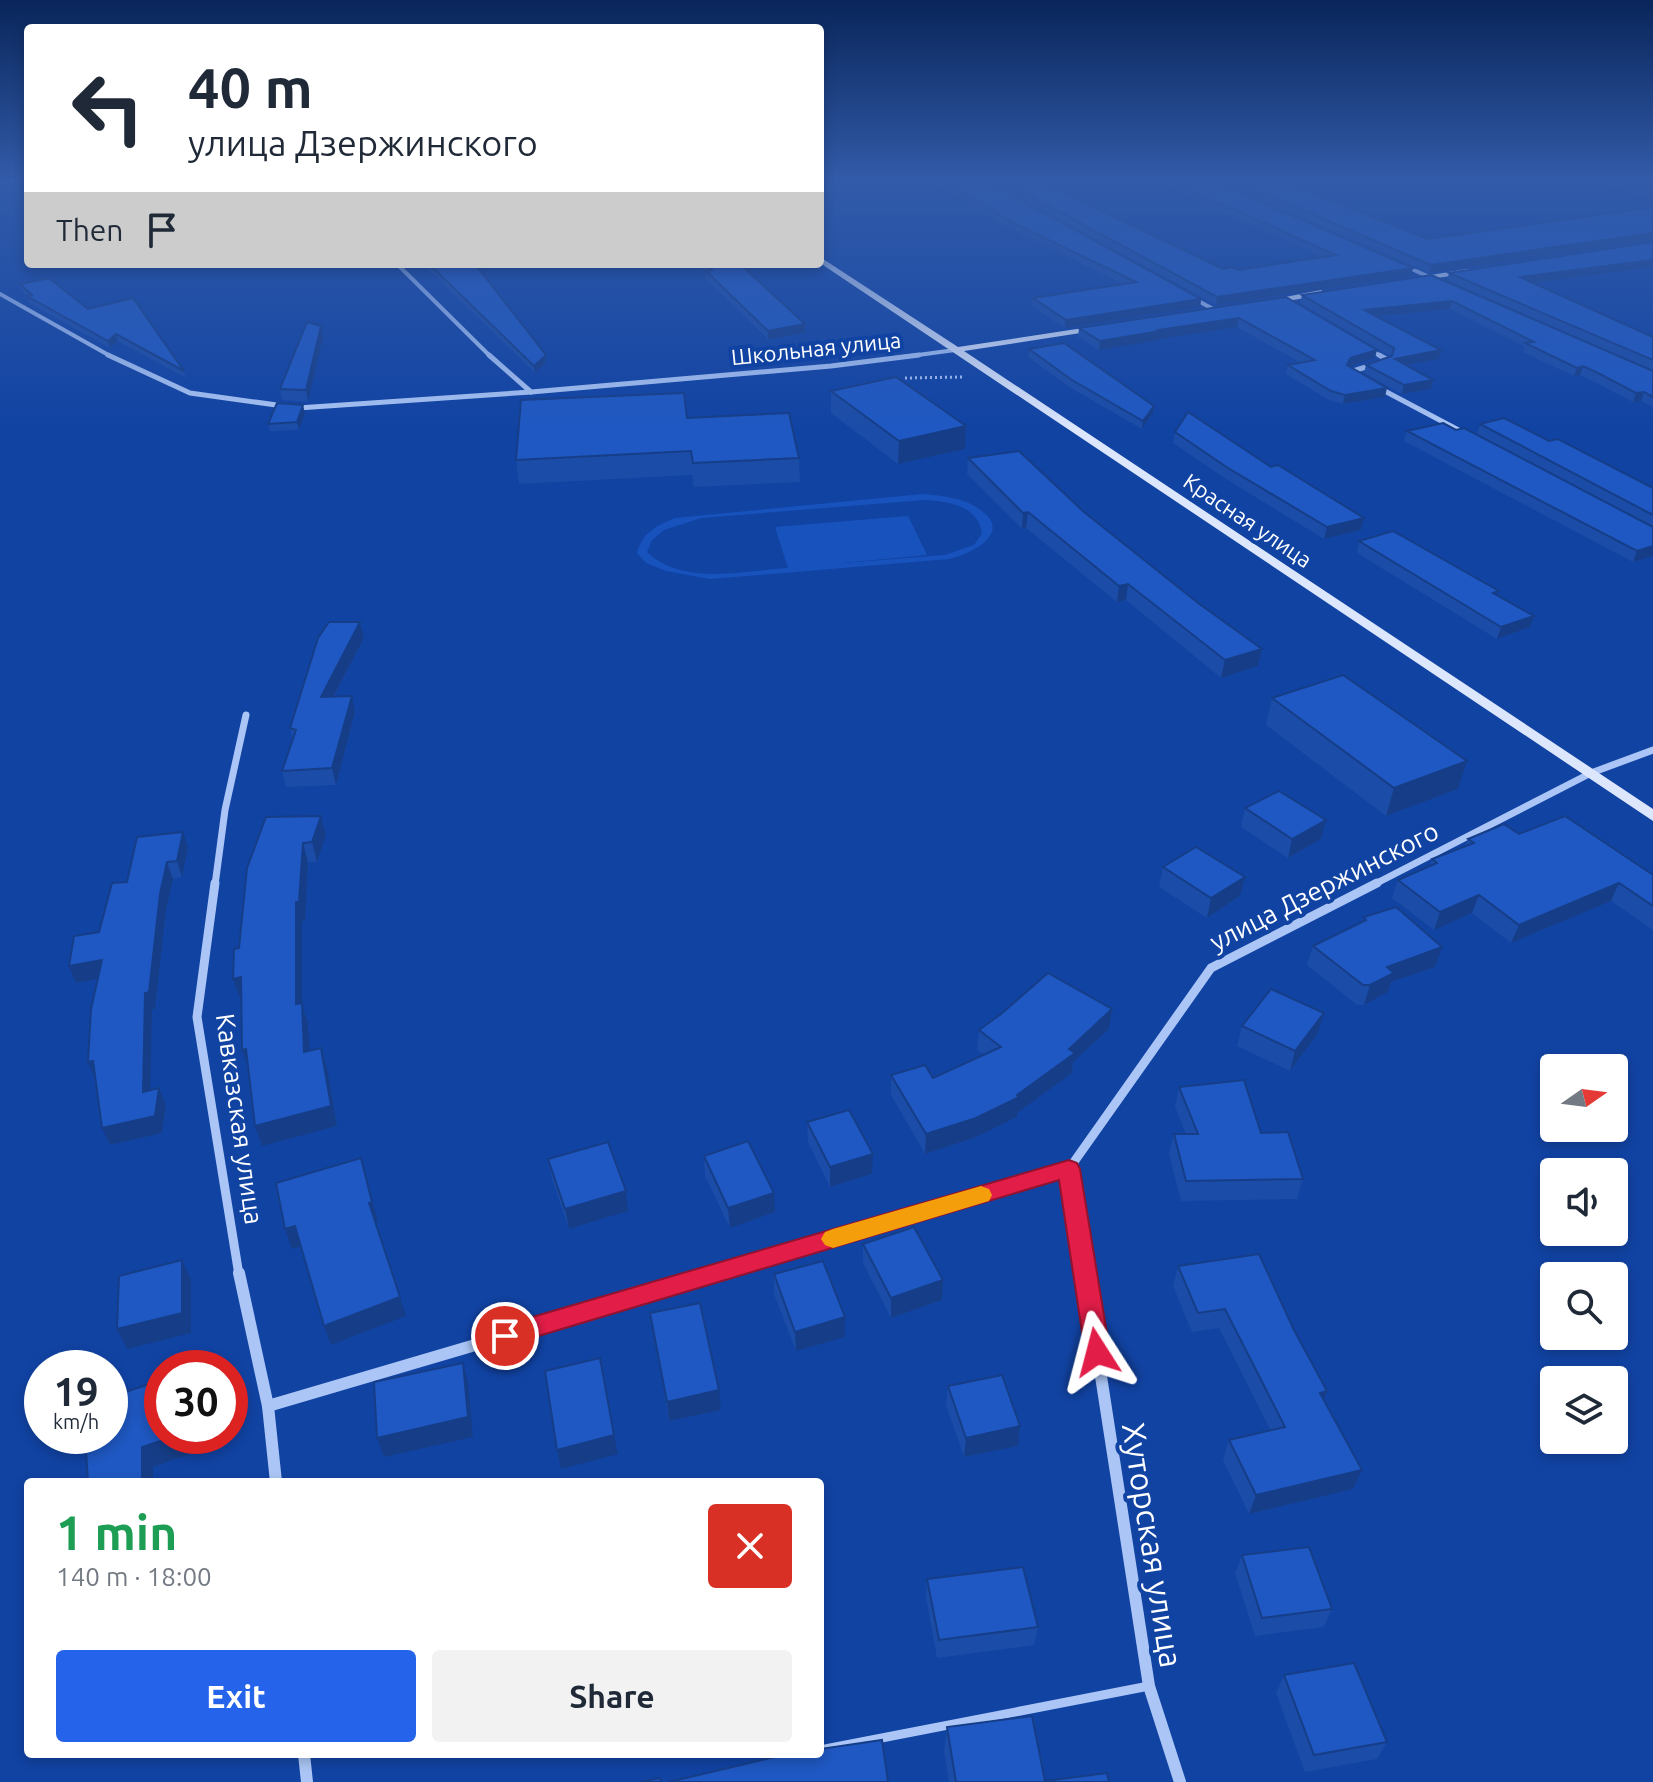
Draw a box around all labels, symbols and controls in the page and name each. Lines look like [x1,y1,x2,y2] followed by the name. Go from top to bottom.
[56,56,160,160] icon: left
[188,56,313,119] text: 40 m
[188,122,538,163] text: улица Дзержинского
[140,208,184,252] icon: arrive
[56,213,124,247] text: Then
[730,327,902,369] street label: Школьная улица
[1179,468,1317,572] street label: Красная улица
[1205,816,1443,956] street label: улица Дзержинского
[211,1012,269,1226] street label: Кавказская улица
[1540,1054,1628,1142] north arrow
[1540,1054,1628,1454] map controls
[1540,1158,1628,1246] button: sound
[1540,1262,1628,1350] button: search
[471,1302,539,1370] pin
[1055,1310,1139,1394] position arrow
[483,1314,527,1358] icon: arrive
[144,1350,248,1454] speed limit sign: 30
[1540,1366,1628,1454] button: layers
[53,1369,99,1414] text: 19
[53,1410,99,1433] text: km/h
[1116,1420,1190,1670] street label: Хуторская улица
[708,1504,792,1588] button: close
[56,1505,177,1559] text: 1 min
[56,1562,212,1591] text: 140 m · 18:00
[56,1650,416,1742] button: Exit
[432,1650,792,1742] button: Share

